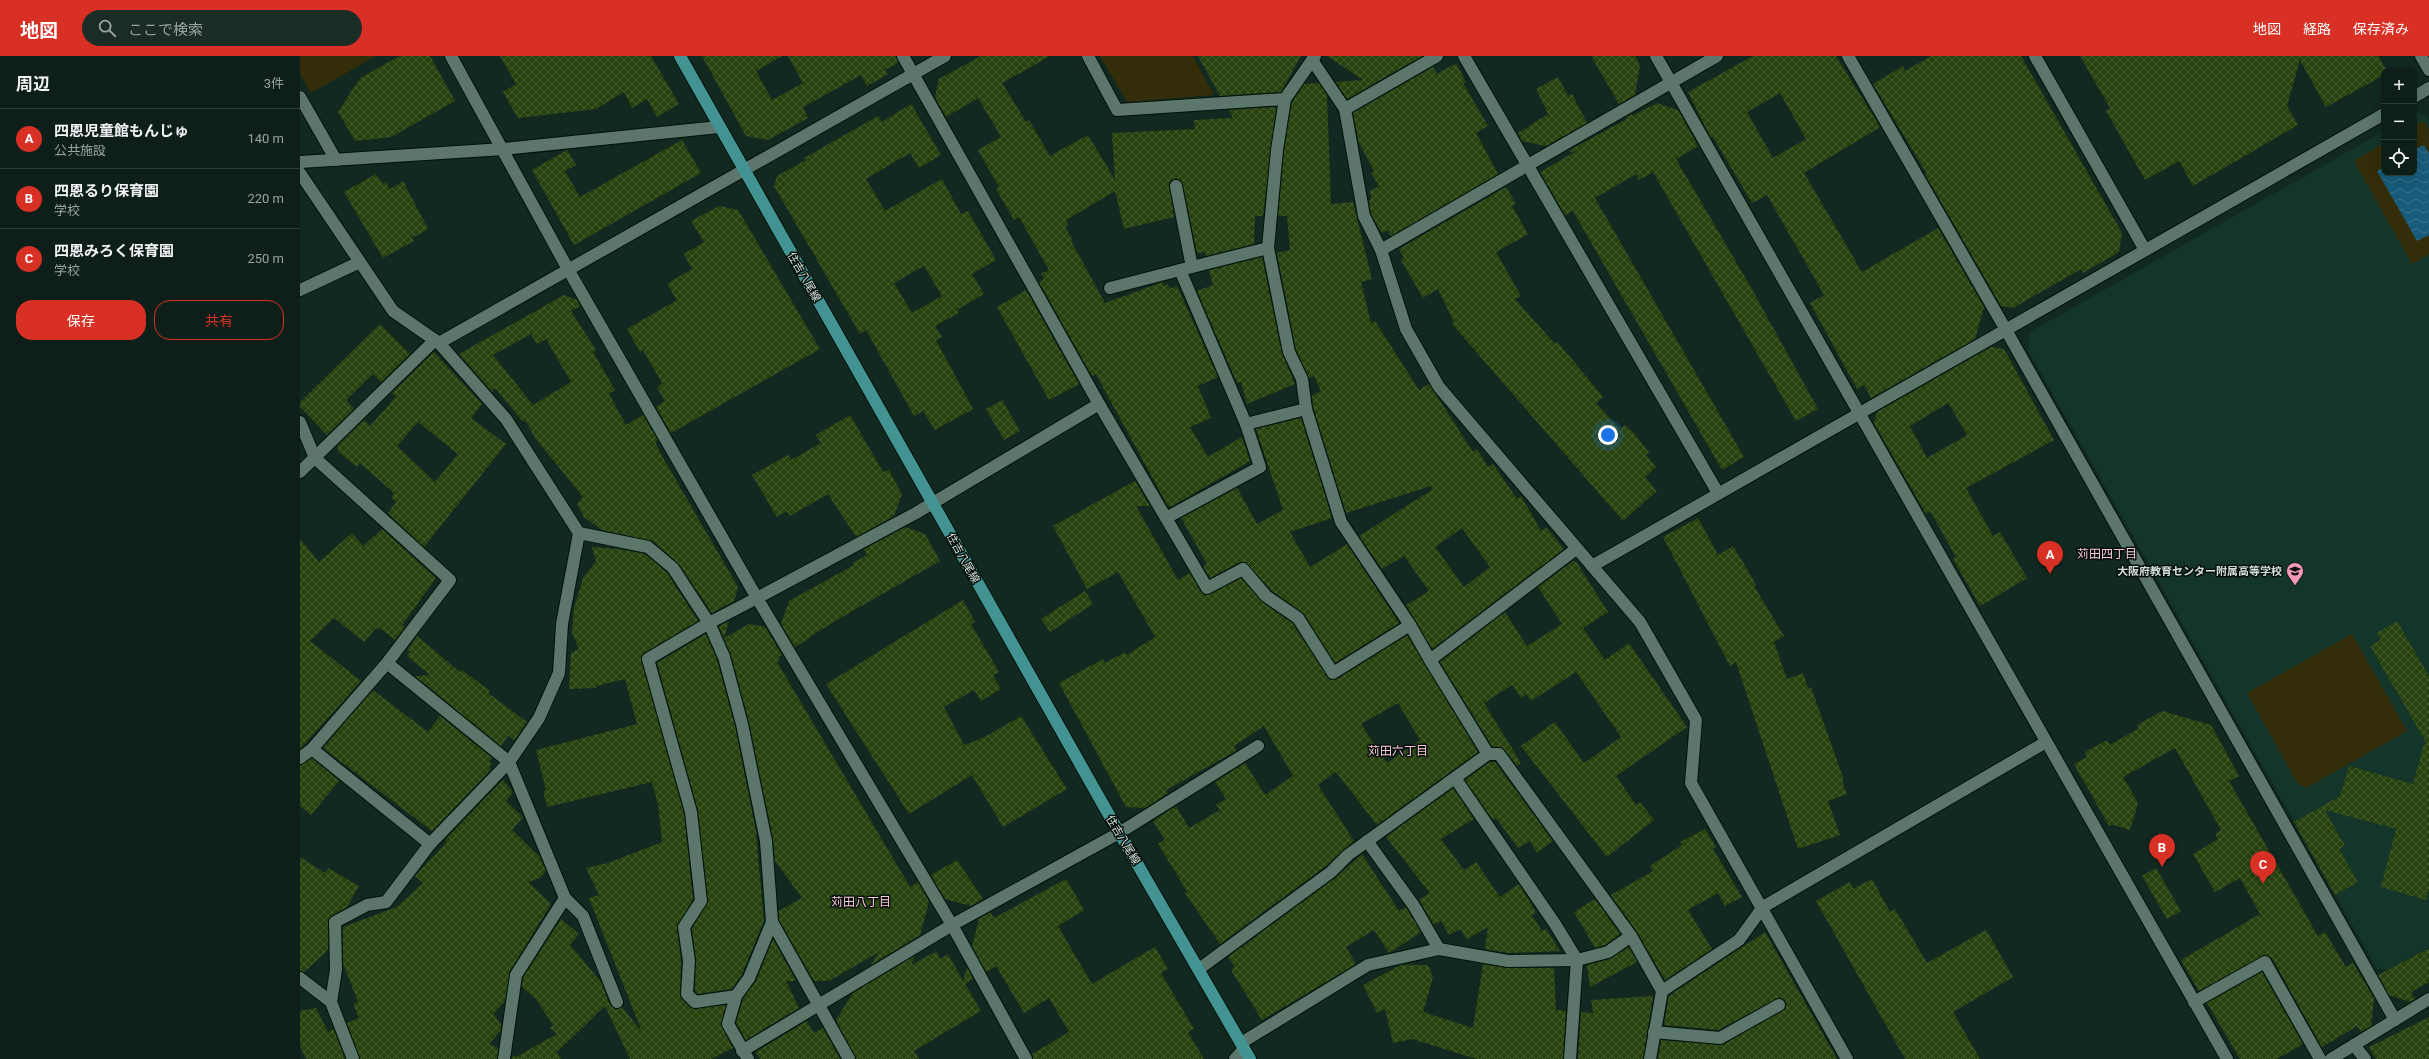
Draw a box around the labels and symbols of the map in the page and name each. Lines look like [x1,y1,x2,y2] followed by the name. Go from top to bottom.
[785,250,823,304] street label: 住吉八尾線
[1598,425,1618,445] your location
[944,531,982,585] street label: 住吉八尾線
[2037,541,2063,574] pin: A
[2077,547,2137,561] district label: 苅田四丁目
[2285,561,2305,586] school or university icon: 大阪府教育センター附属高等学校
[2117,565,2282,578] place label: 大阪府教育センター附属高等学校
[1368,744,1428,758] district label: 苅田六丁目
[1103,813,1143,867] street label: 住吉八尾線
[2149,834,2175,867] pin: B
[2250,851,2276,884] pin: C
[831,895,891,909] district label: 苅田八丁目

